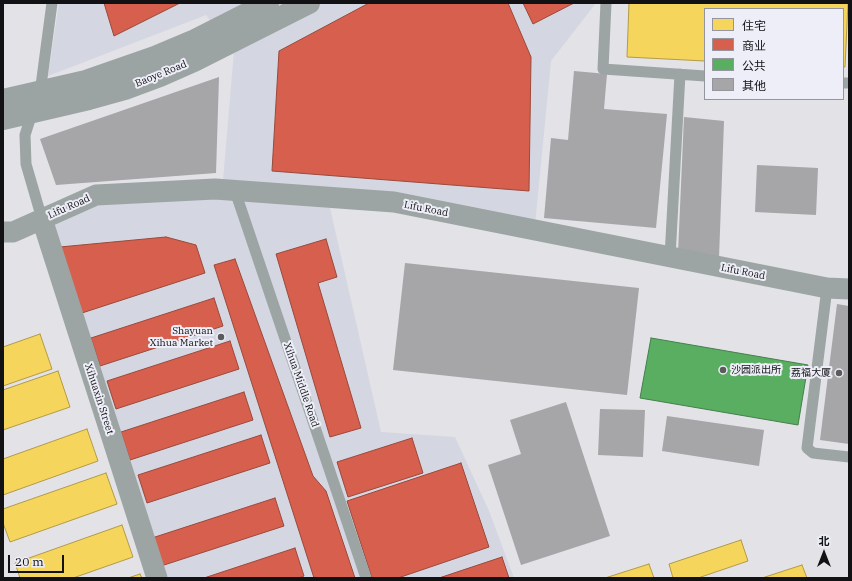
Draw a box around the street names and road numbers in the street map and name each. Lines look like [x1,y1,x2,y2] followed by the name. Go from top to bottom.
[133,58,189,90] street label: Baoye Road
[46,192,92,222] street label: Lifu Road
[403,199,449,219] street label: Lifu Road
[720,262,766,282] street label: Lifu Road
[281,341,321,429] street label: Xihua Middle Road
[82,362,116,436] street label: Xihuaxin Street

